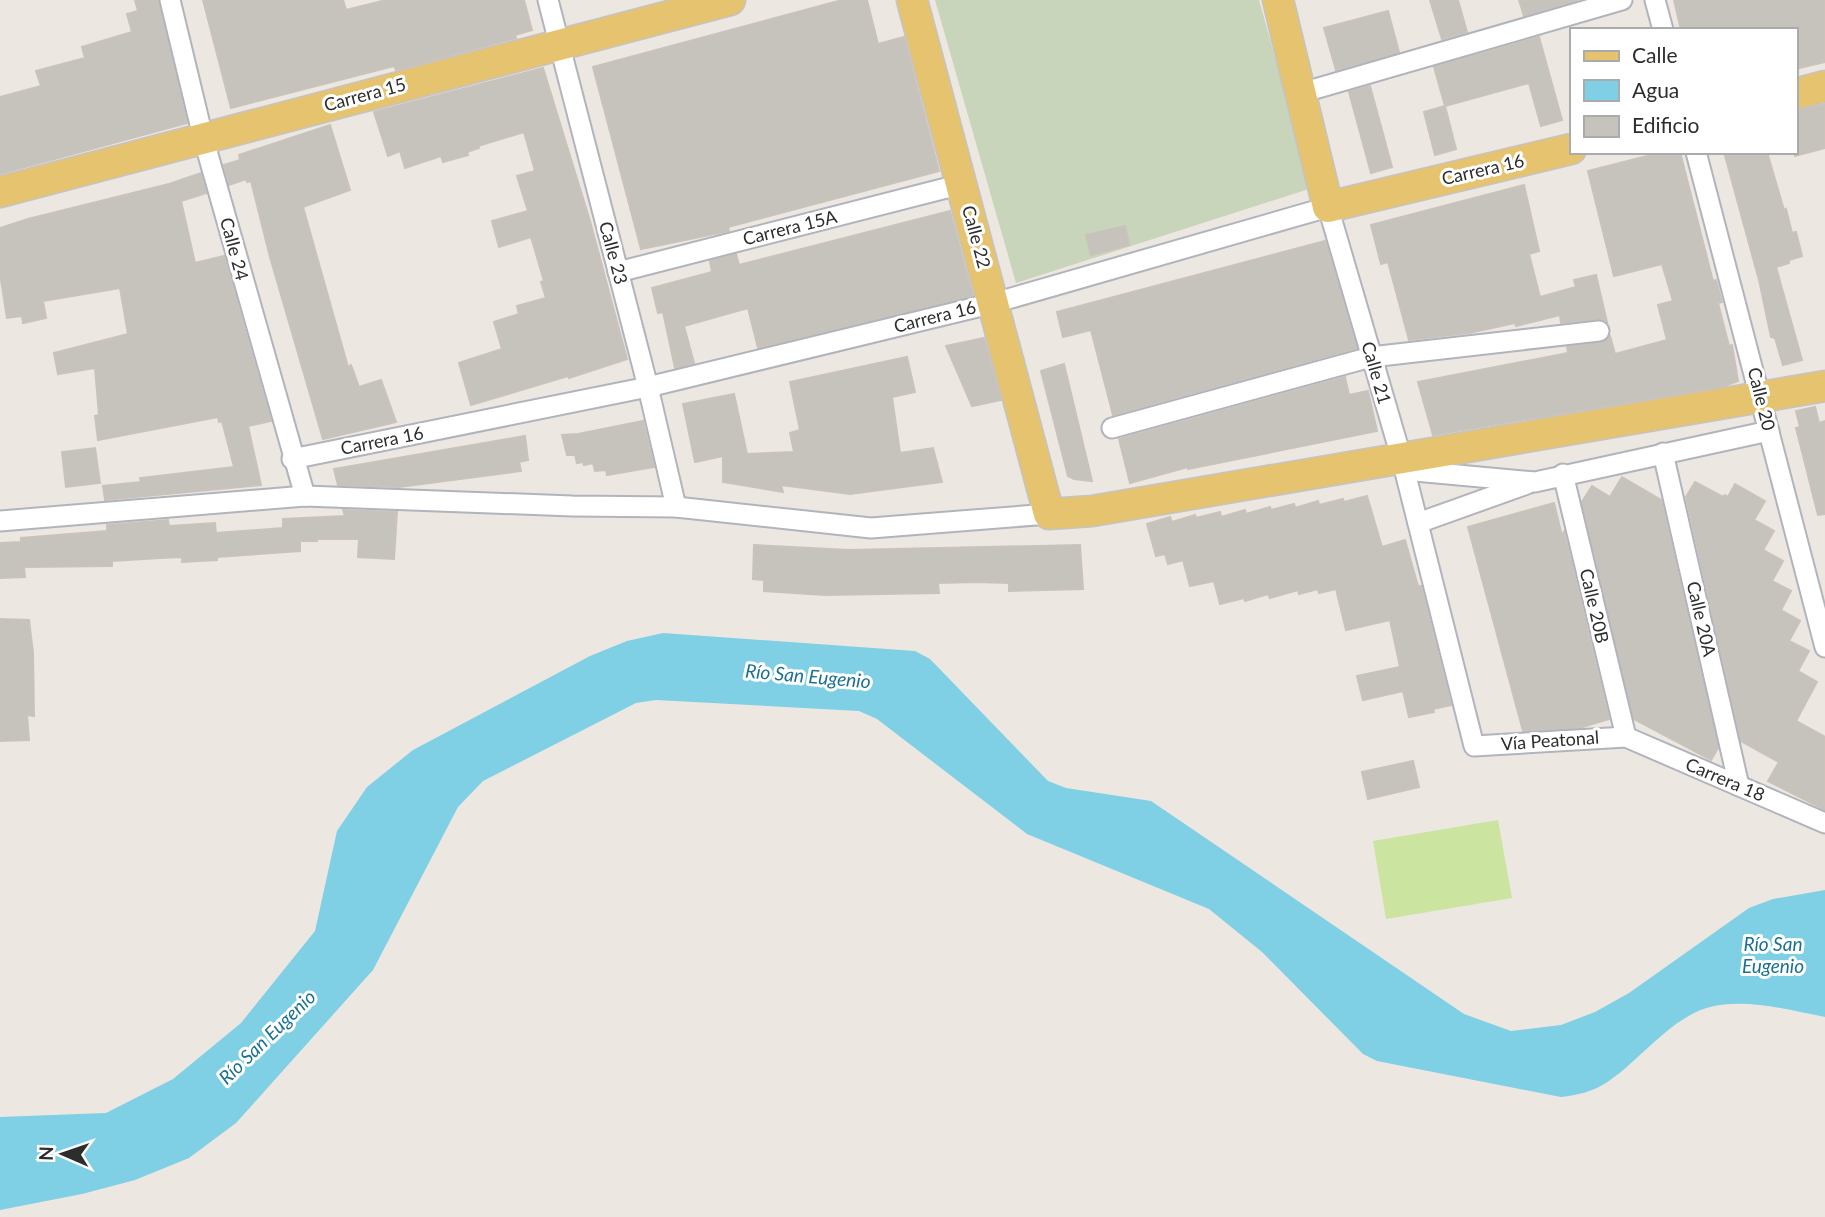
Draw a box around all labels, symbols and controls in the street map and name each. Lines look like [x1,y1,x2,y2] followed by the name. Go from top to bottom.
[1570,28,1797,154] legend
[1632,42,1677,67] text: Calle
[321,73,408,116] street label: Carrera 15
[1632,77,1679,102] text: Agua
[1632,112,1700,137] text: Edificio
[1439,149,1526,189] street label: Carrera 16
[958,203,996,271] street label: Calle 22
[740,205,840,249] street label: Carrera 15A
[216,215,254,283] street label: Calle 24
[595,219,633,287] street label: Calle 23
[891,295,978,337] street label: Carrera 16
[1358,339,1396,407] street label: Calle 21
[1743,365,1780,433] street label: Calle 20
[338,421,425,459] street label: Carrera 16
[1576,566,1614,645] street label: Calle 20B
[1683,579,1721,659] street label: Calle 20A
[744,659,872,692] water label: Río San Eugenio
[1500,726,1600,754] street label: Vía Peatonal
[1682,753,1768,806] street label: Carrera 18
[1742,932,1804,977] water label: Río San Eugenio
[213,985,320,1089] water label: Río San Eugenio
[28,1119,98,1189] north arrow
[34,1146,57,1161] text: N

